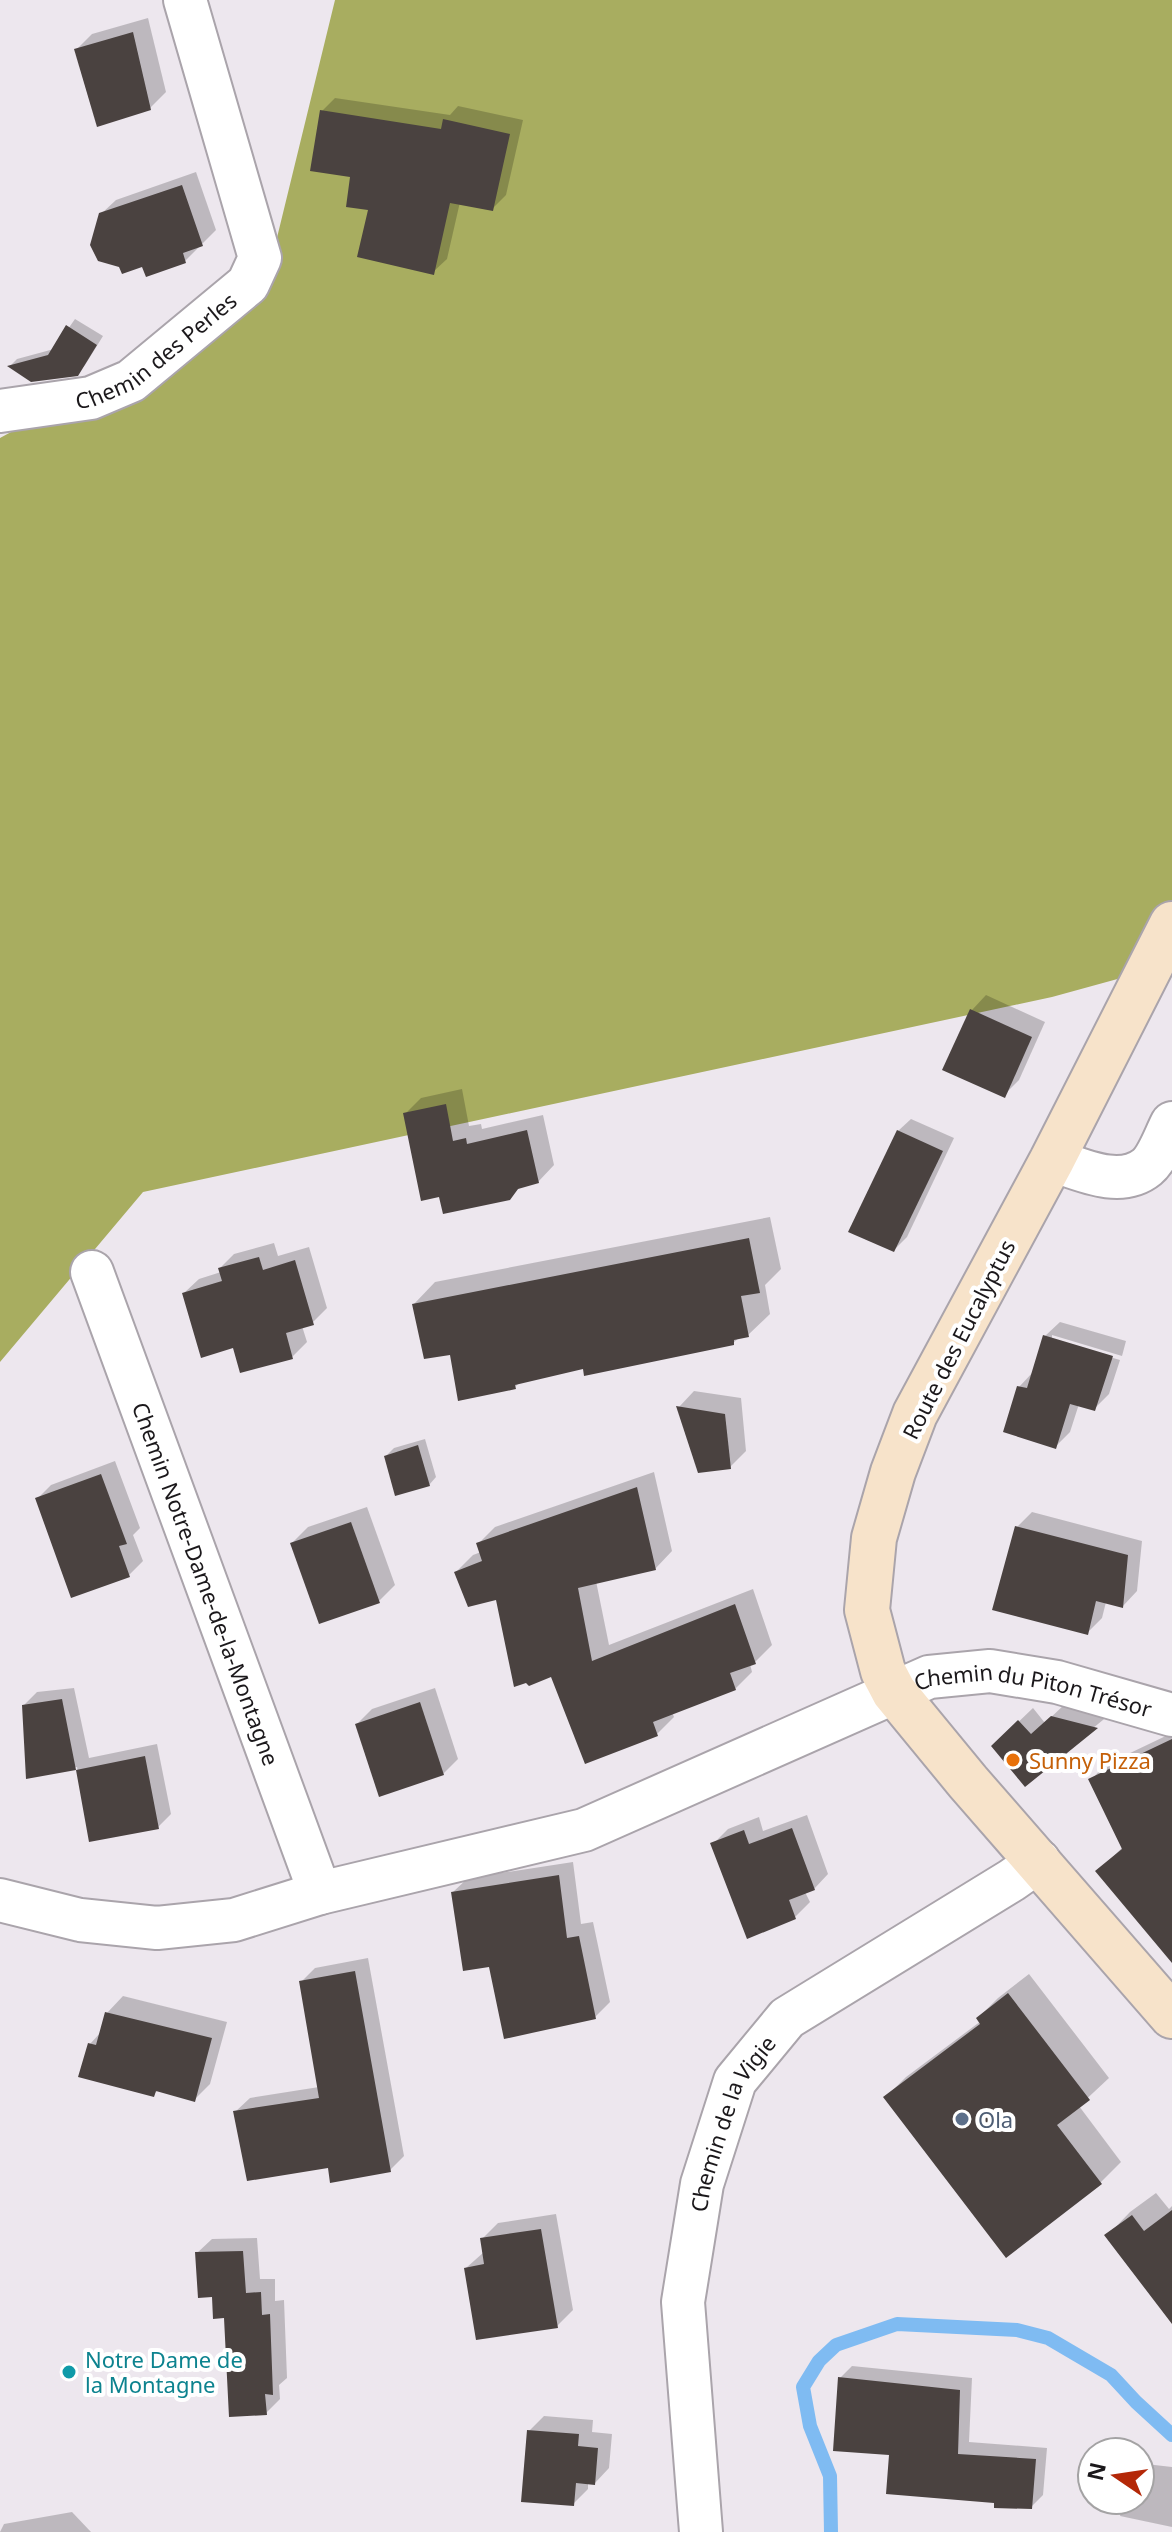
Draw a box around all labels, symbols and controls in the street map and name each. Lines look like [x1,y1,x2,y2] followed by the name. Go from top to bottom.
[73,285,242,415] street label: Chemin des Perles
[895,1234,1021,1444] street label: Route des Eucalyptus
[126,1398,287,1770] street label: Chemin Notre-Dame-de-la-Montagne
[908,1656,1155,1723] street label: Chemin du Piton Trésor
[1029,1745,1151,1775] place label: Sunny Pizza
[1004,1751,1022,1769] marker: Sunny Pizza
[683,2029,782,2214] street label: Chemin de la Vigie
[978,2104,1013,2134] place label: Ola
[953,2110,971,2128] marker: Ola
[85,2344,243,2399] place label: Notre Dame de la Montagne
[60,2363,78,2381] marker: Notre Dame de la Montagne
[1076,2436,1156,2516] north arrow
[1079,2459,1112,2483] text: N

